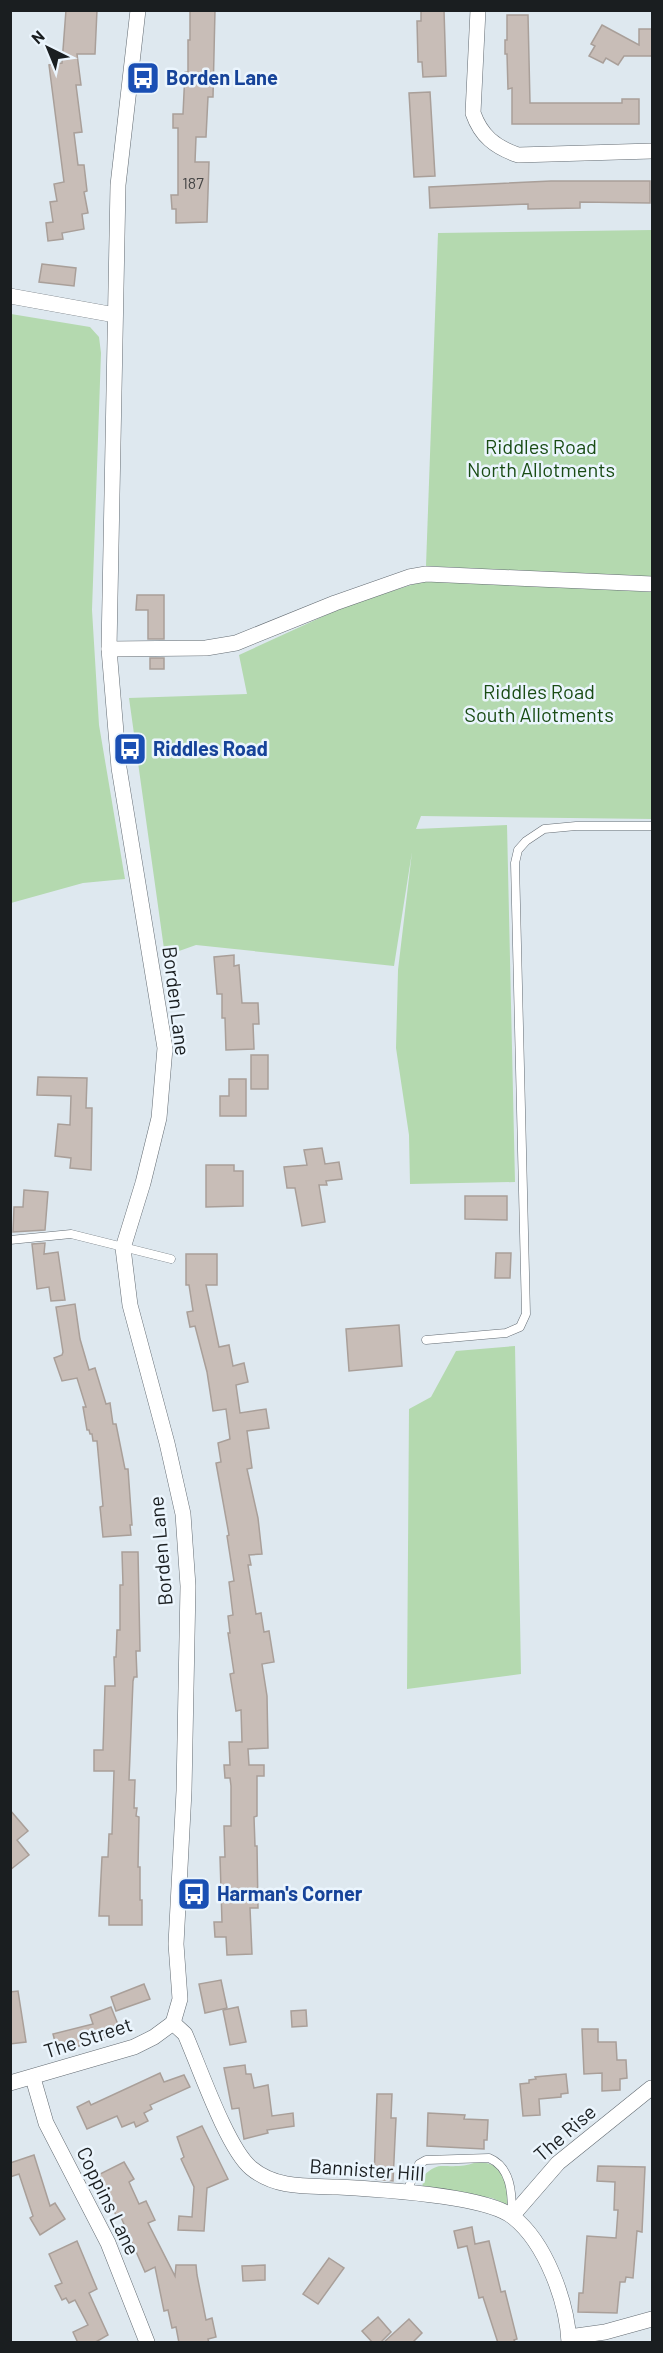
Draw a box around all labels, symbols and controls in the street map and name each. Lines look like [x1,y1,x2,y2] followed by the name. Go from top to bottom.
[18,18,78,78] north arrow
[27,26,48,47] text: N
[125,60,161,96] bus stop icon: Borden Lane
[166,65,278,89] place label: Borden Lane
[182,173,204,192] house number: 187
[467,434,615,481] park label: Riddles Road North Allotments
[464,679,614,726] park label: Riddles Road South Allotments
[112,731,148,767] bus stop icon: Riddles Road
[153,736,268,760] place label: Riddles Road
[158,945,196,1057] street label: Borden Lane
[143,1495,177,1607] street label: Borden Lane
[176,1876,212,1912] bus stop icon: Harman's Corner
[217,1881,363,1905] place label: Harman's Corner
[41,2012,135,2063] street label: The Street
[528,2099,600,2166] street label: The Rise
[72,2143,145,2259] street label: Coppins Lane
[309,2153,425,2185] street label: Bannister Hill

